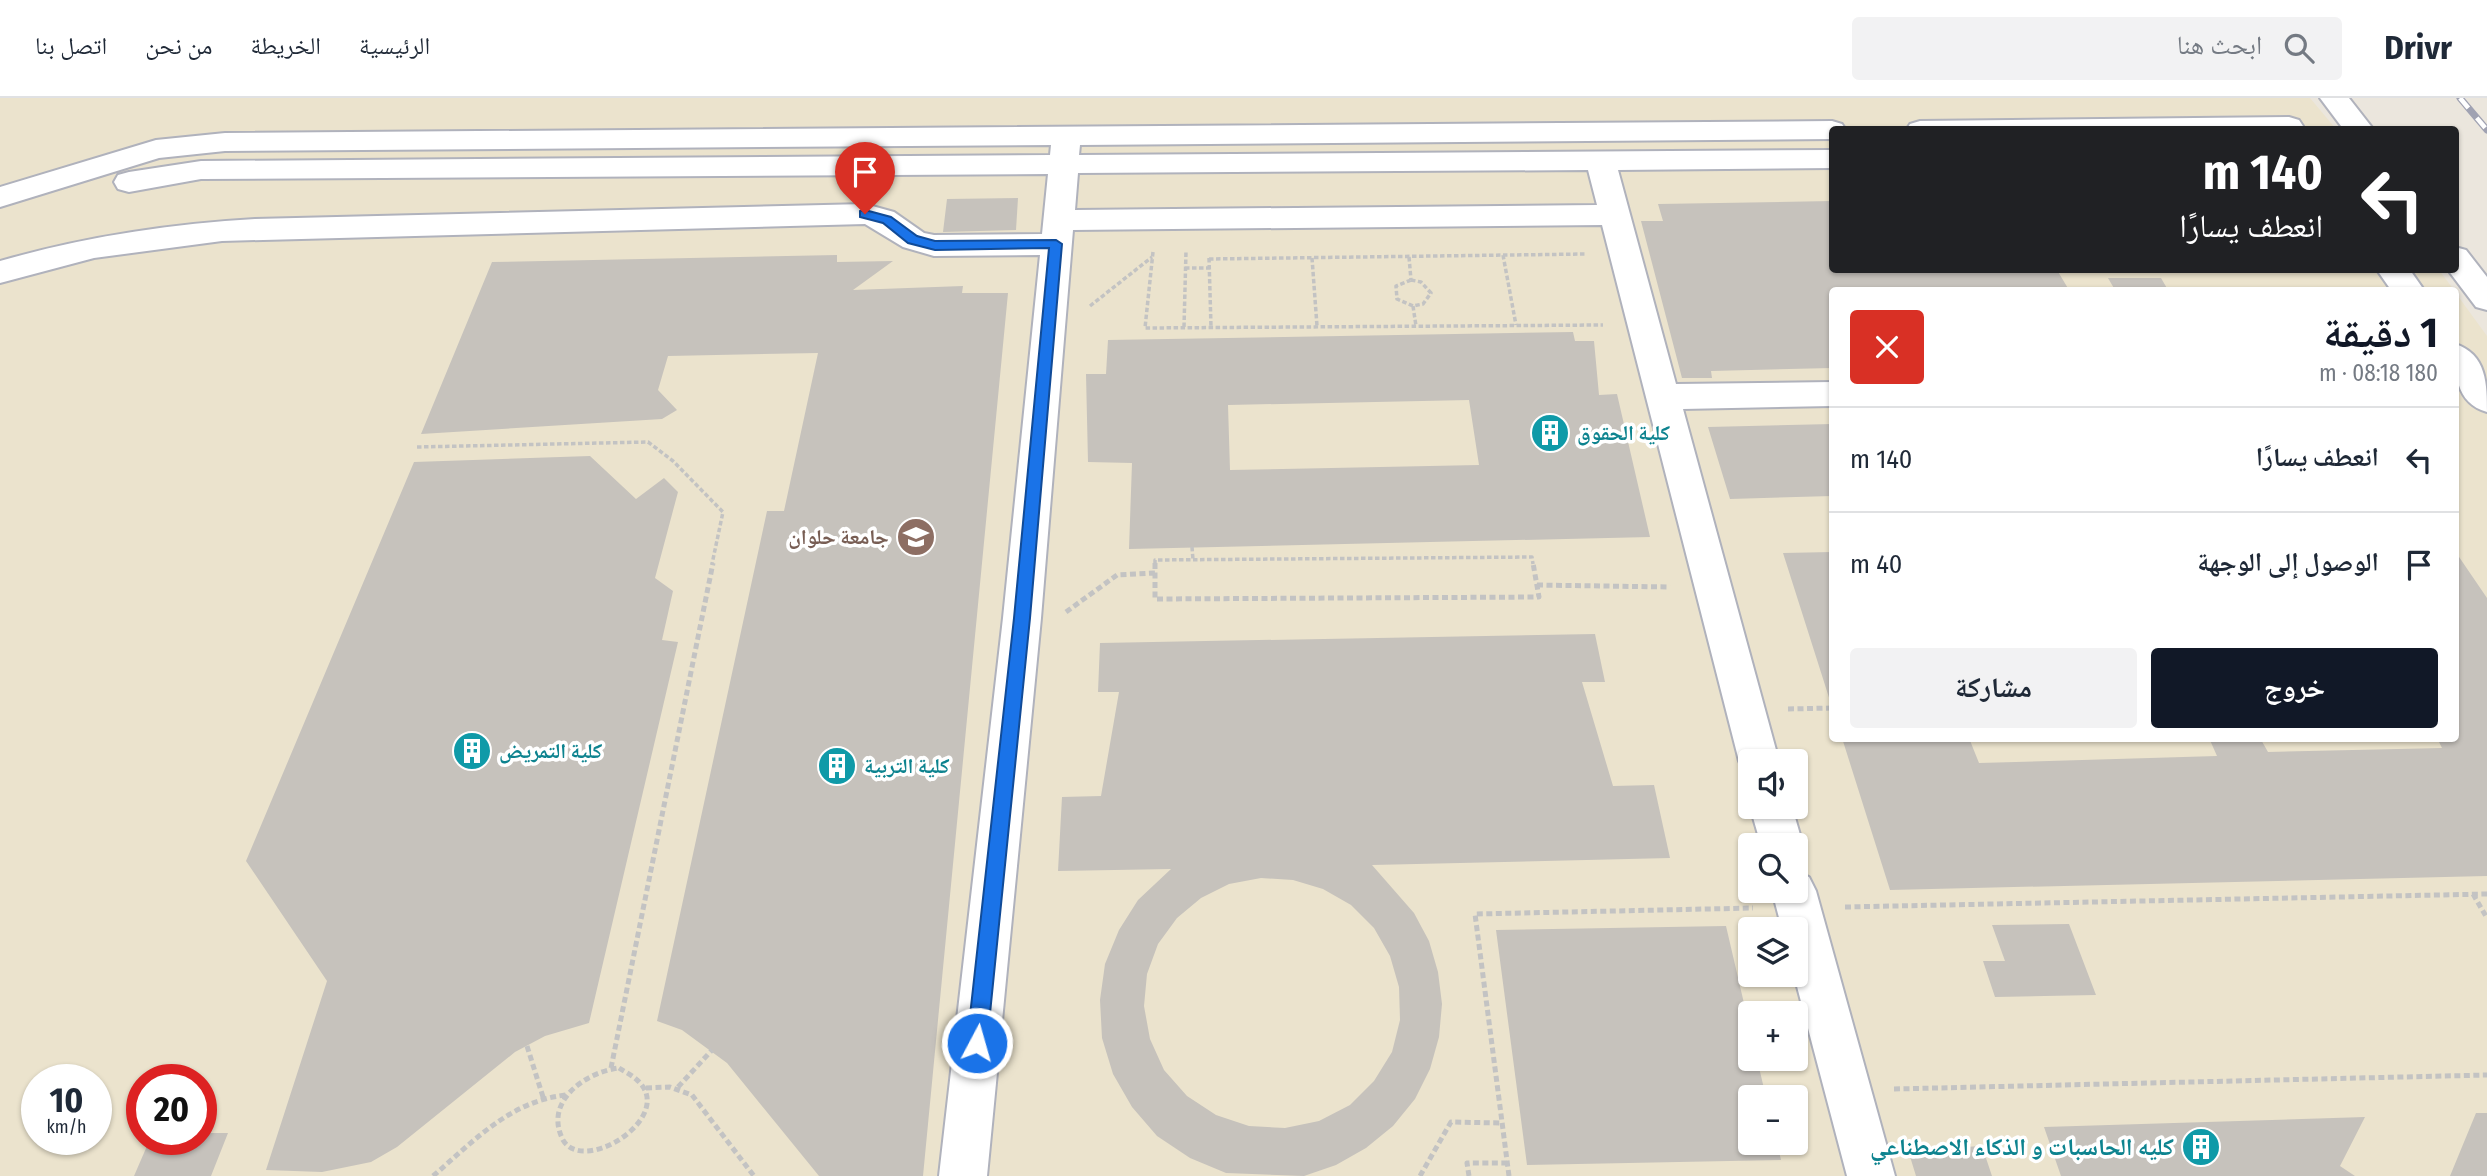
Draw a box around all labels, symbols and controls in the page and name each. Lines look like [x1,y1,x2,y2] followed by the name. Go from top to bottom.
[1852,17,2342,80] search box
[2384,28,2452,68] text: Drivr
[2280,29,2318,67] icon: search
[2177,30,2262,61] text: ابحث هنا
[35,32,107,60] text: اتصل بنا
[145,32,212,60] text: من نحن
[250,32,321,60] text: الخريطة
[359,32,430,60] text: الرئيسية
[835,142,895,214] pin
[2203,143,2323,202] text: 140 m
[846,153,884,191] icon: arrive
[2347,154,2438,245] icon: left
[2179,207,2323,245] text: انعطف يسارًا
[2323,308,2438,358] text: 1 دقيقة
[1850,310,1924,384] button: close
[2319,359,2438,387] text: 180 m · 08:18
[1529,412,1571,454] building icon: كلية الحقوق
[1577,420,1670,446] place label: كلية الحقوق
[2400,441,2438,479] icon: left
[2256,442,2379,473] text: انعطف يسارًا
[1850,444,1912,475] text: 140 m
[895,516,937,558] school or university icon: جامعة حلوان
[788,524,889,550] place label: جامعة حلوان
[2400,546,2438,584] icon: arrive
[2197,547,2379,578] text: الوصول إلى الوجهة
[1850,549,1902,580] text: 40 m
[1850,648,2137,728] button: مشاركة
[2151,648,2438,728] button: خروج
[451,730,493,772] building icon: كلية التمريض
[499,738,602,764] place label: كلية التمريض
[816,745,858,787] building icon: كلية التربية
[1738,749,1808,1155] map controls
[1738,749,1808,819] button: sound
[864,753,950,779] place label: كلية التربية
[1738,833,1808,903] button: search
[1738,917,1808,987] button: layers
[1738,1001,1808,1071] button: +
[940,1006,1014,1080] position arrow
[126,1064,217,1155] speed limit sign: 20
[50,1079,83,1121] text: 10
[1738,1085,1808,1155] button: −
[46,1116,87,1138] text: km/h
[2180,1126,2222,1168] building icon: كليه الحاسبات و الذكاء الاصطناعي
[1870,1133,2174,1166] place label: كليه الحاسبات و الذكاء الاصطناعي

